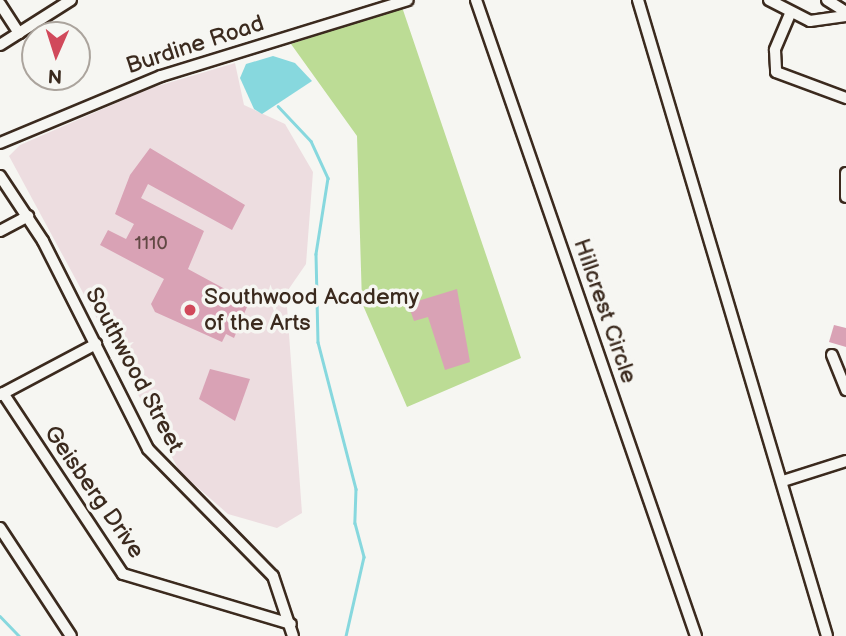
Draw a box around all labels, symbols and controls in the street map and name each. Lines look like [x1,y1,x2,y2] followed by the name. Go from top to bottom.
[123,10,267,80] street label: Burdine Road
[21,21,91,91] north arrow
[47,64,63,87] text: N
[134,233,168,255] house number: 1110
[567,235,643,387] street label: Hillcrest Circle
[79,283,189,457] street label: Southwood Street
[204,283,419,337] place label: Southwood Academy of the Arts
[182,302,198,318] marker: Southwood Academy of the Arts
[38,420,150,564] street label: Geisberg Drive

